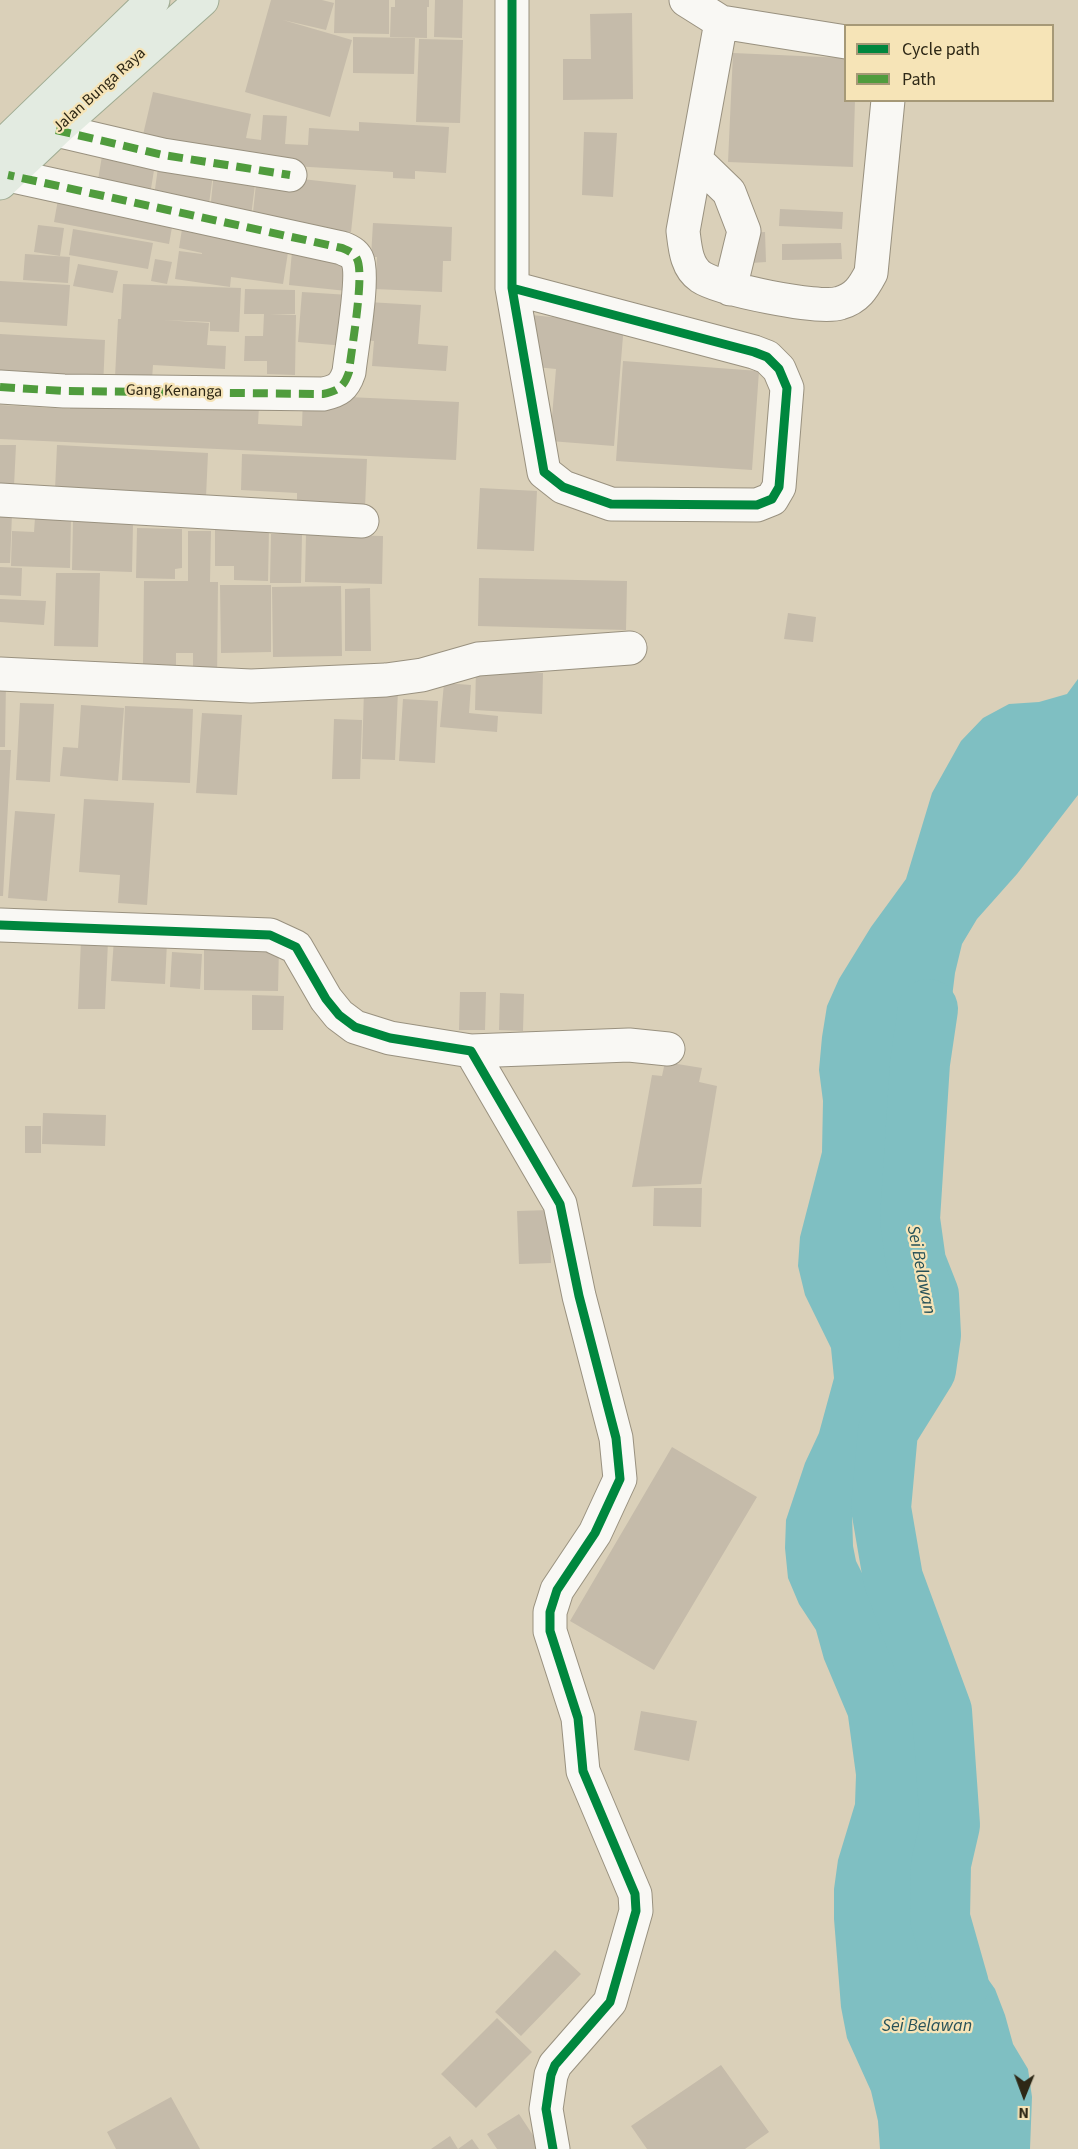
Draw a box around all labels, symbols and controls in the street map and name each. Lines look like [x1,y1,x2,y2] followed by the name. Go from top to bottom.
[844,24,1054,102] legend
[902,37,980,62] text: Cycle path
[50,44,150,138] street label: Jalan Bunga Raya
[902,67,936,92] text: Path
[126,382,222,402] street label: Gang Kenanga
[901,1224,939,1316] water label: Sei Belawan
[882,2016,972,2038] water label: Sei Belawan
[994,2065,1054,2125] north arrow
[1018,2102,1029,2124] text: N

